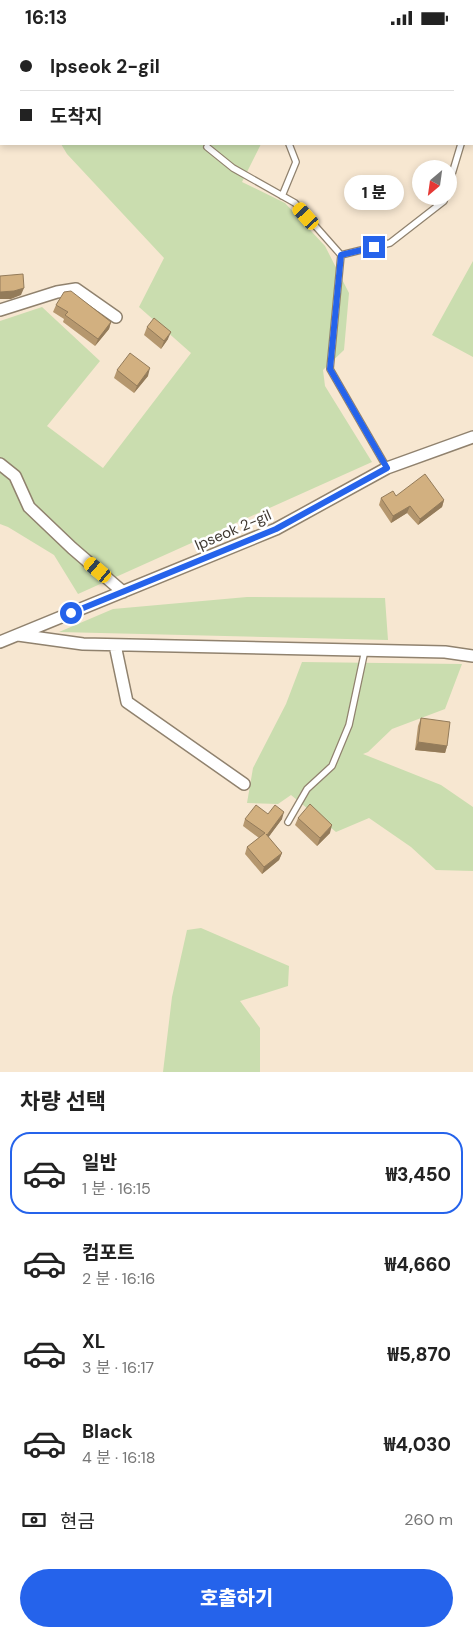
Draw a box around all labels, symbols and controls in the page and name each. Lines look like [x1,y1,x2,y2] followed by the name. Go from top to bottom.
[25,5,67,30] text: 16:13
[50,54,160,79] text: Ipseok 2-gil
[50,104,102,129] text: 도착지
[412,160,458,205] north arrow
[412,160,457,205] map controls
[344,175,404,209] callout: 1 분
[362,182,386,203] text: 1 분
[290,200,321,232] car
[363,236,385,258] route end
[192,505,274,555] street label: Ipseok 2-gil
[81,555,114,585] car
[60,602,82,624] route start
[20,1087,106,1116] text: 차량 선택
[82,1150,117,1175] text: 일반
[22,1151,67,1196] icon: car
[386,1162,451,1187] text: ₩3,450
[82,1178,151,1199] text: 1 분 · 16:15
[82,1240,134,1265] text: 컴포트
[22,1241,67,1286] icon: car
[385,1252,451,1277] text: ₩4,660
[82,1268,155,1289] text: 2 분 · 16:16
[82,1329,105,1354] text: XL
[22,1331,67,1376] icon: car
[388,1342,451,1367] text: ₩5,870
[82,1357,154,1378] text: 3 분 · 16:17
[82,1419,133,1444] text: Black
[22,1421,67,1466] icon: car
[384,1432,451,1457] text: ₩4,030
[82,1447,155,1468] text: 4 분 · 16:18
[20,1506,48,1534] icon: cash
[60,1509,95,1534] text: 현금
[404,1509,453,1530] text: 260 m
[20,1569,453,1627] button: 호출하기

